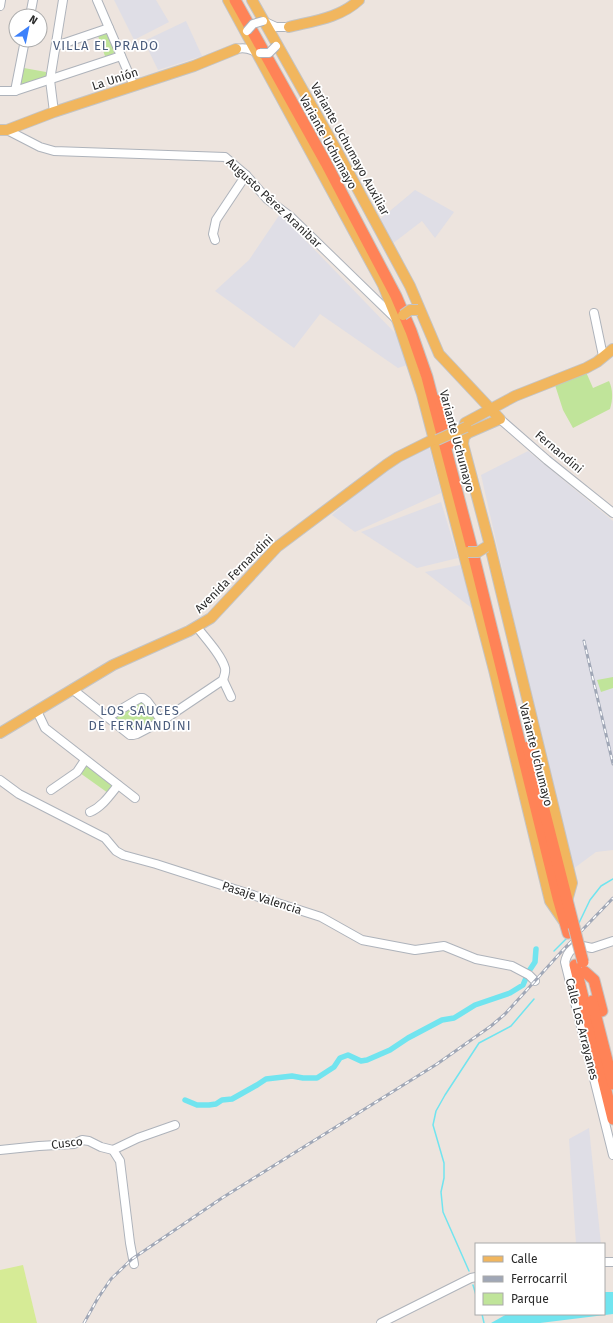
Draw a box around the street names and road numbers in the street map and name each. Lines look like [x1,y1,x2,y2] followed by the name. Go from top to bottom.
[90,65,140,93] street label: La Unión
[308,80,393,218] street label: Variante Uchumayo Auxiliar
[296,93,360,191] street label: Variante Uchumayo
[223,155,325,251] street label: Augusto Pérez Aranibar
[437,388,477,494] street label: Variante Uchumayo
[532,428,586,476] street label: Fernandini
[192,532,276,616] street label: Avenida Fernandini
[516,702,556,808] street label: Variante Uchumayo
[220,879,304,917] street label: Pasaje Valencia
[563,977,602,1082] street label: Calle Los Arrayanes
[50,1134,84,1152] street label: Cusco

